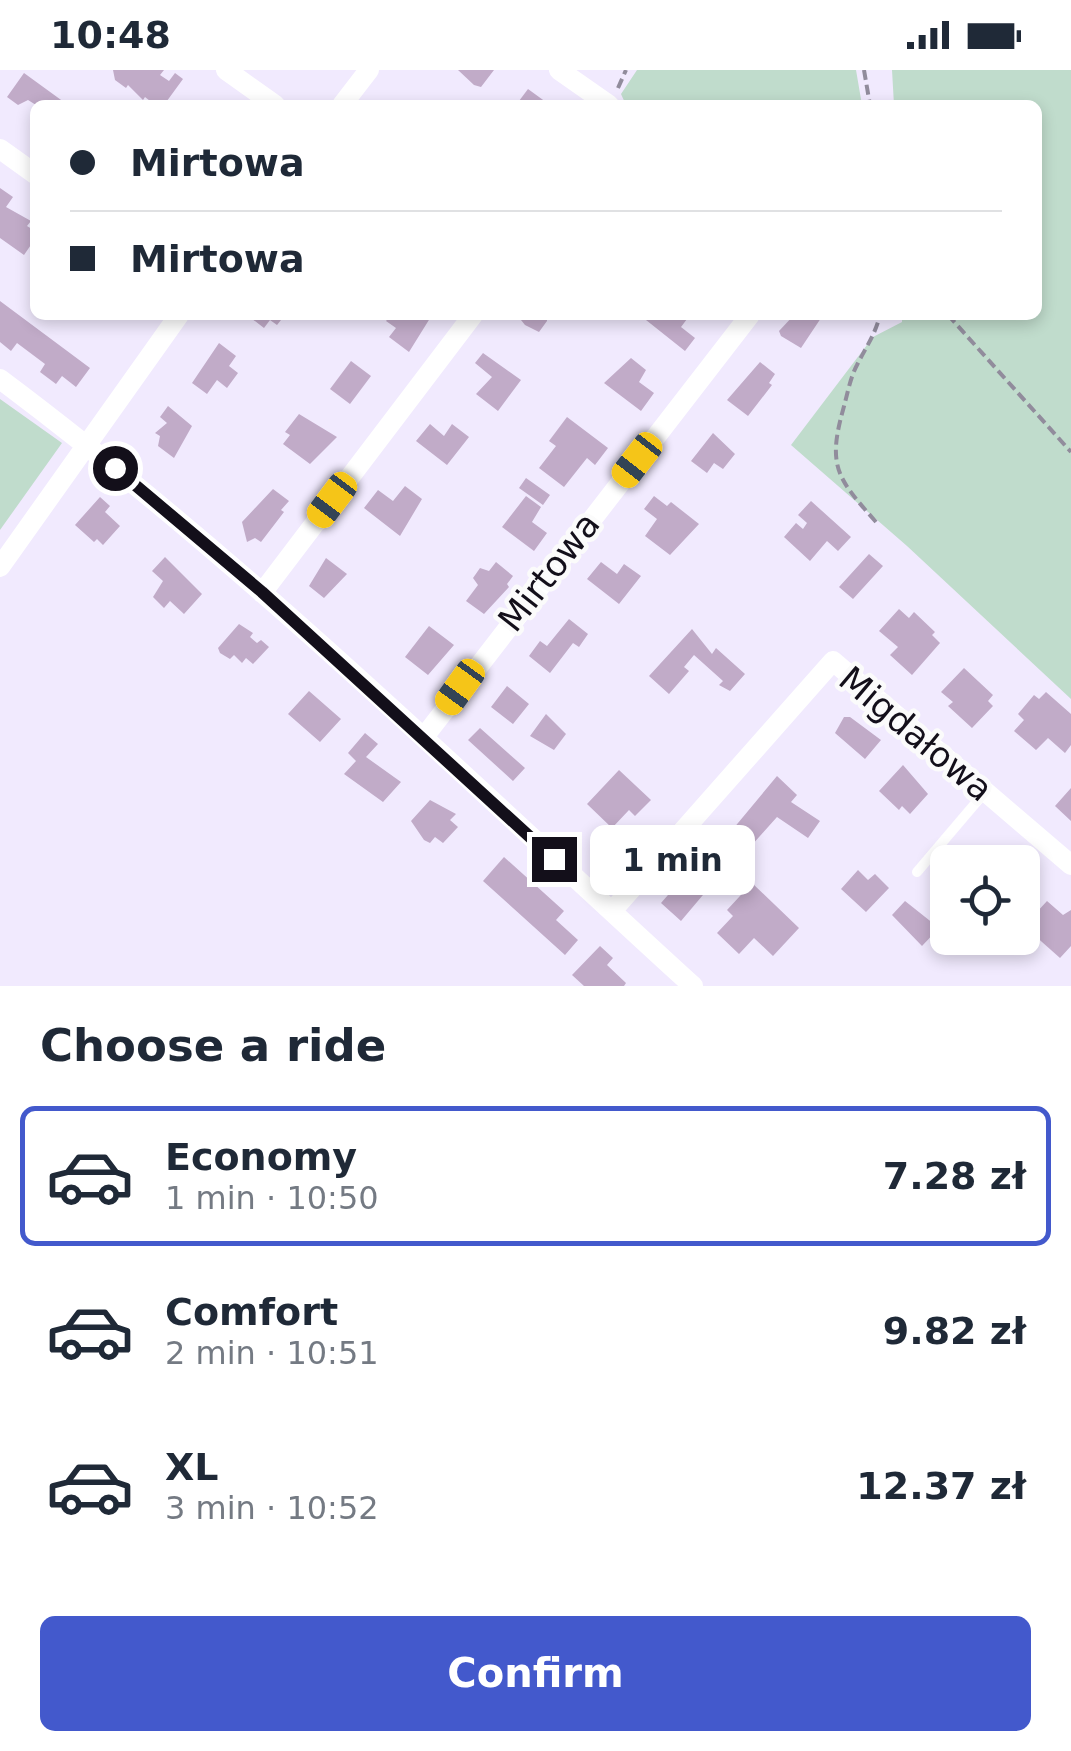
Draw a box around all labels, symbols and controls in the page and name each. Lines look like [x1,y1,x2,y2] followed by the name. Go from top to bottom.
[50,13,171,57] text: 10:48
[130,141,305,185] text: Mirtowa
[130,237,305,281] text: Mirtowa
[607,427,667,493] car
[93,446,138,491] route start
[302,467,362,533] car
[490,505,608,639] street label: Mirtowa
[430,654,490,720] car
[831,658,1001,810] street label: Migdałowa
[589,824,754,894] callout: 1 min
[532,837,577,882] route end
[622,841,723,879] text: 1 min
[930,845,1040,955] map controls
[930,845,1040,955] button: locate
[40,1019,386,1072] text: Choose a ride
[45,1131,135,1221] icon: car
[165,1135,357,1179] text: Economy
[883,1154,1026,1198] text: 7.28 zł
[165,1179,379,1217] text: 1 min · 10:50
[45,1286,135,1376] icon: car
[165,1290,338,1334] text: Comfort
[883,1309,1026,1353] text: 9.82 zł
[165,1334,379,1372] text: 2 min · 10:51
[45,1441,135,1531] icon: car
[165,1445,219,1489] text: XL
[856,1464,1026,1508] text: 12.37 zł
[165,1489,379,1527] text: 3 min · 10:52
[40,1616,1031,1731] button: Confirm

